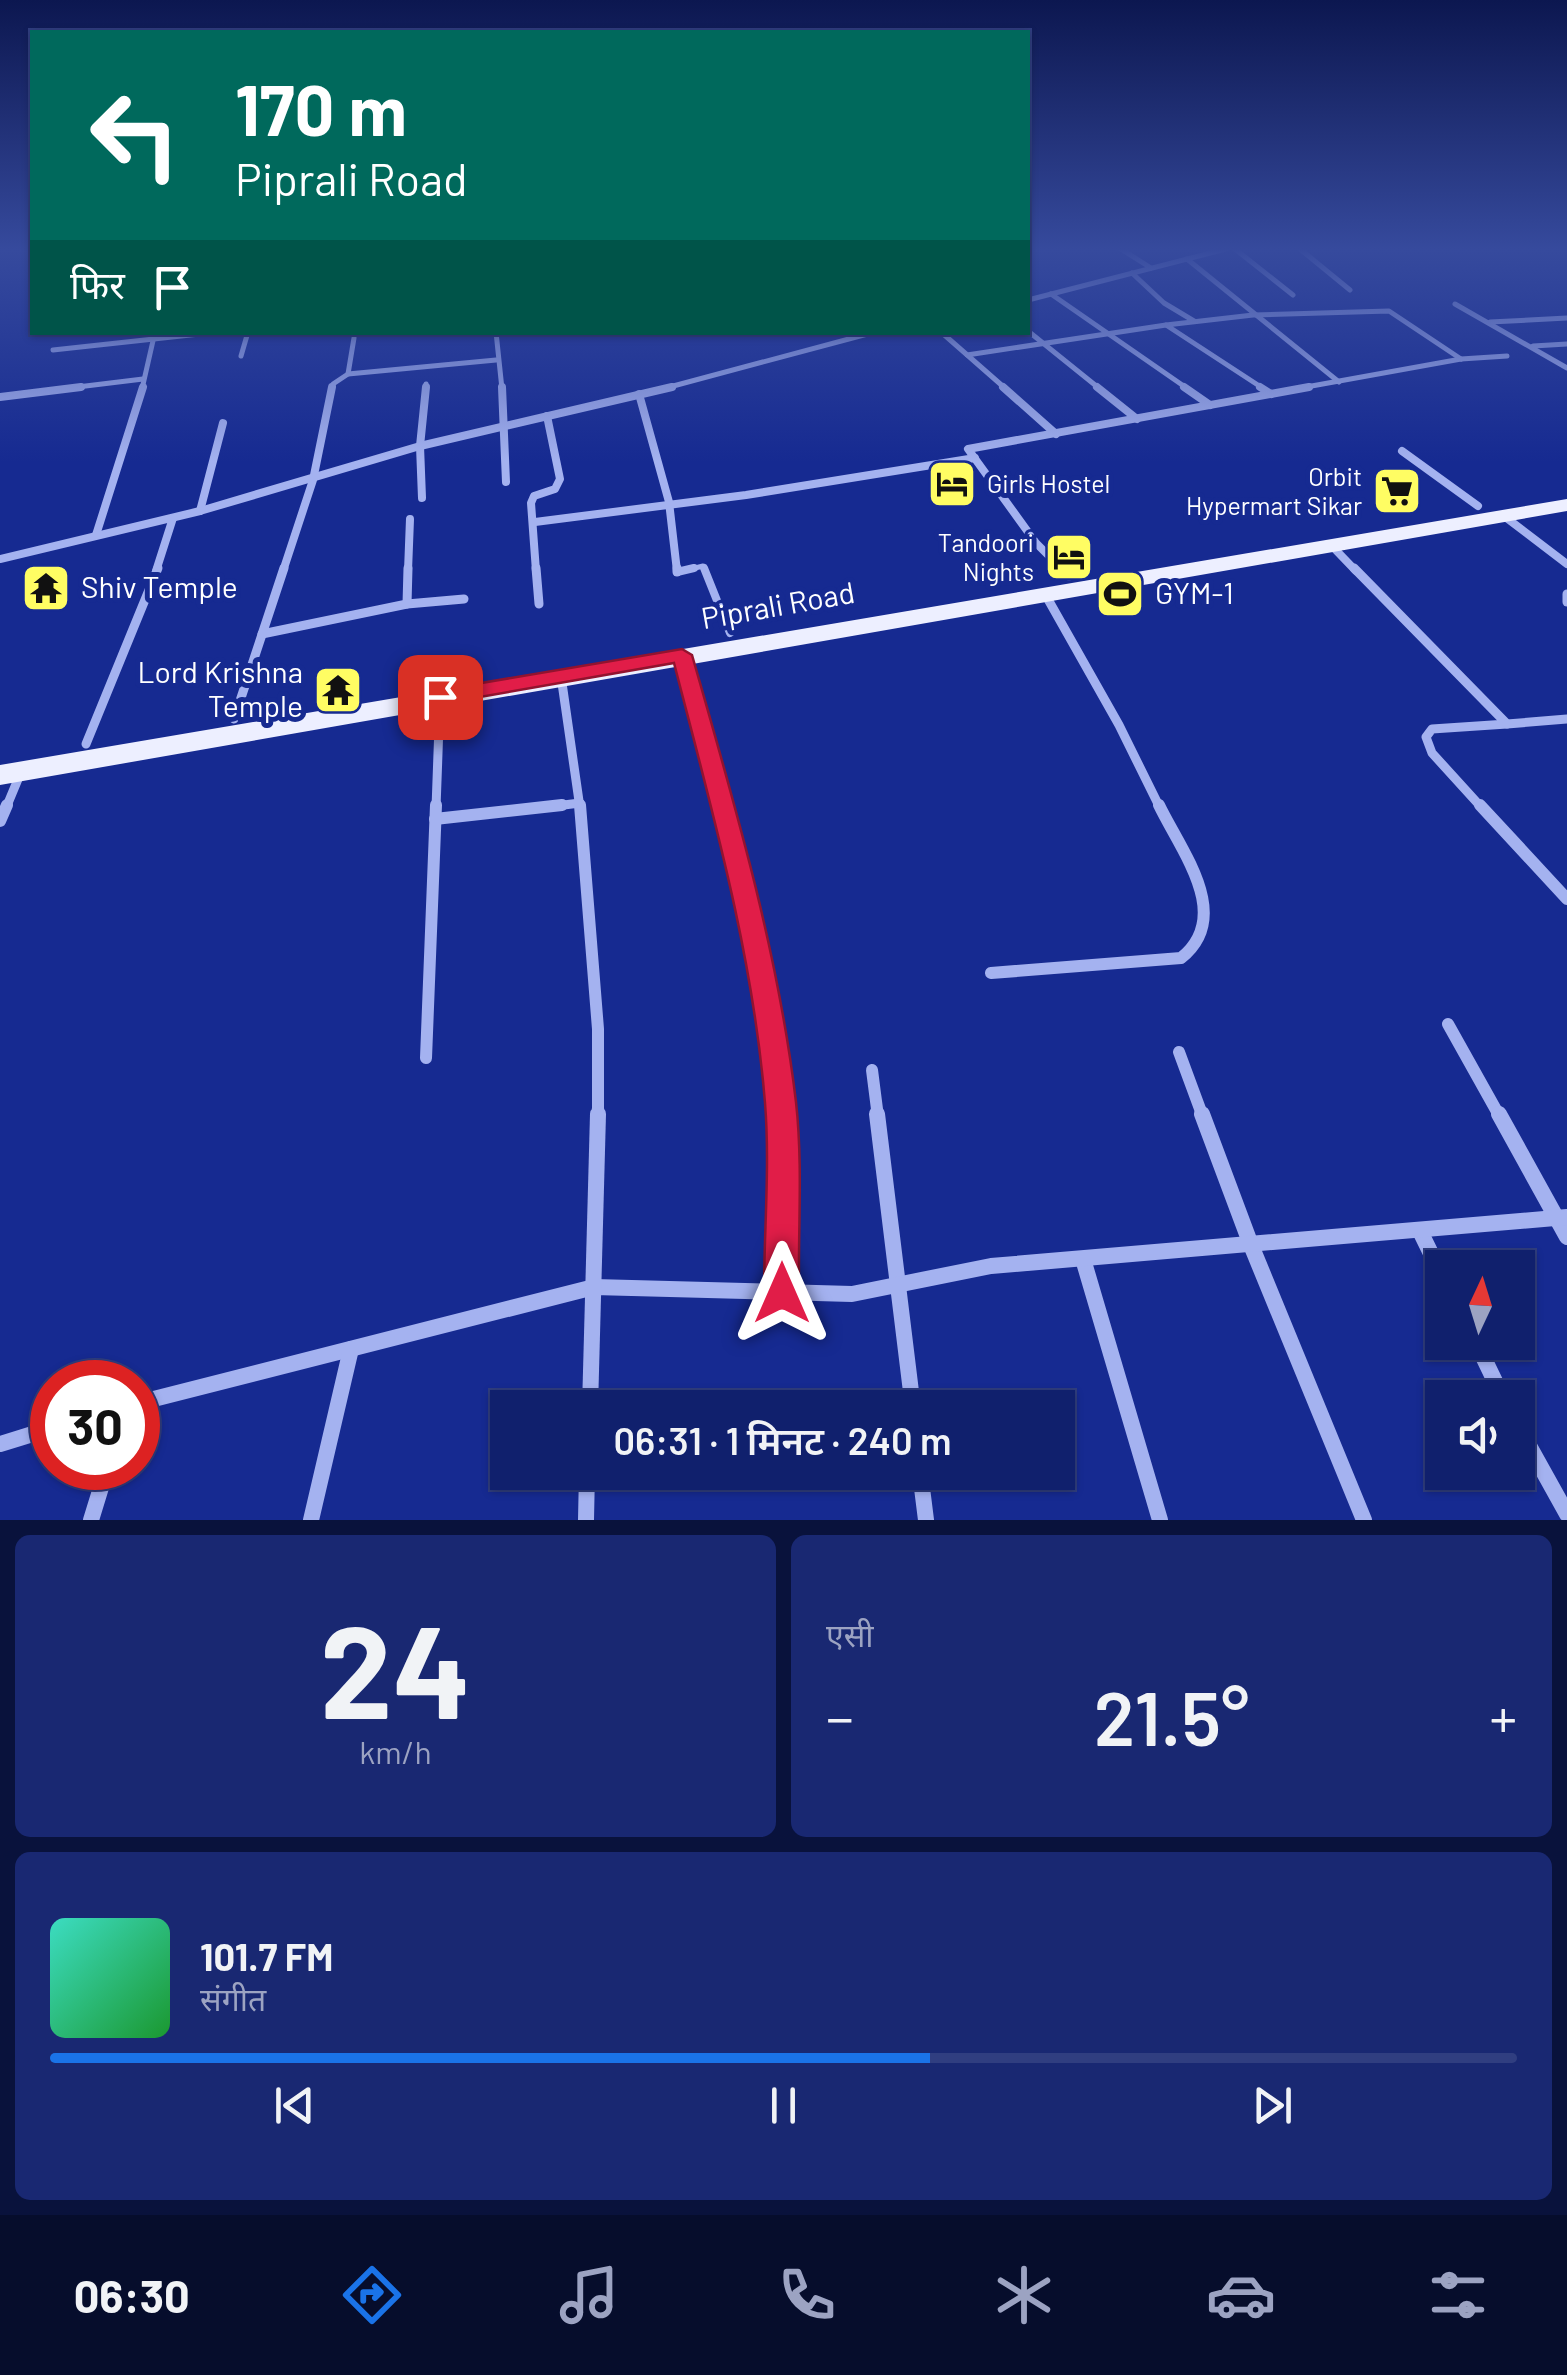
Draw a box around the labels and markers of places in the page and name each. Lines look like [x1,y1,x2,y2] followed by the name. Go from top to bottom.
[926,458,978,510] hotel icon: Girls Hostel
[1186,461,1362,520] place label: Orbit Hypermart Sikar
[1371,465,1423,517] supermarket icon: Orbit Hypermart Sikar
[987,468,1110,498] place label: Girls Hostel
[938,527,1034,586] place label: Tandoori Nights
[1043,531,1095,583] hotel icon: Tandoori Nights
[20,562,72,614] temple icon: Shiv Temple
[81,568,238,604] place label: Shiv Temple
[1094,568,1146,620] sports icon: GYM-1
[1155,574,1234,610] place label: GYM-1
[137,653,303,723] place label: Lord Krishna Temple
[398,655,483,740] pin
[312,664,364,716] temple icon: Lord Krishna Temple

